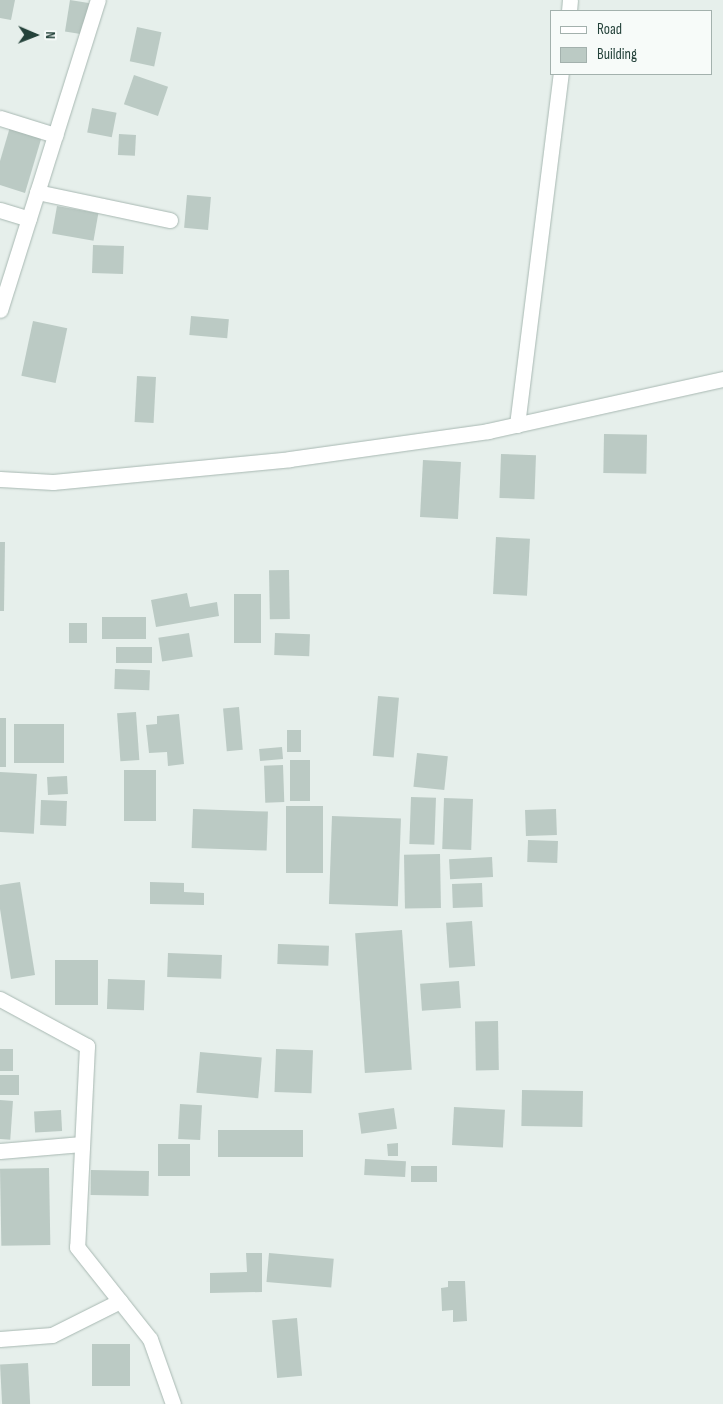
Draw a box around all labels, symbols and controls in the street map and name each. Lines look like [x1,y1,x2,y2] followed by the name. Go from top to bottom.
[10,10,60,60] north arrow
[550,10,713,75] legend
[597,20,622,39] text: Road
[42,31,59,39] text: N
[597,45,637,64] text: Building

